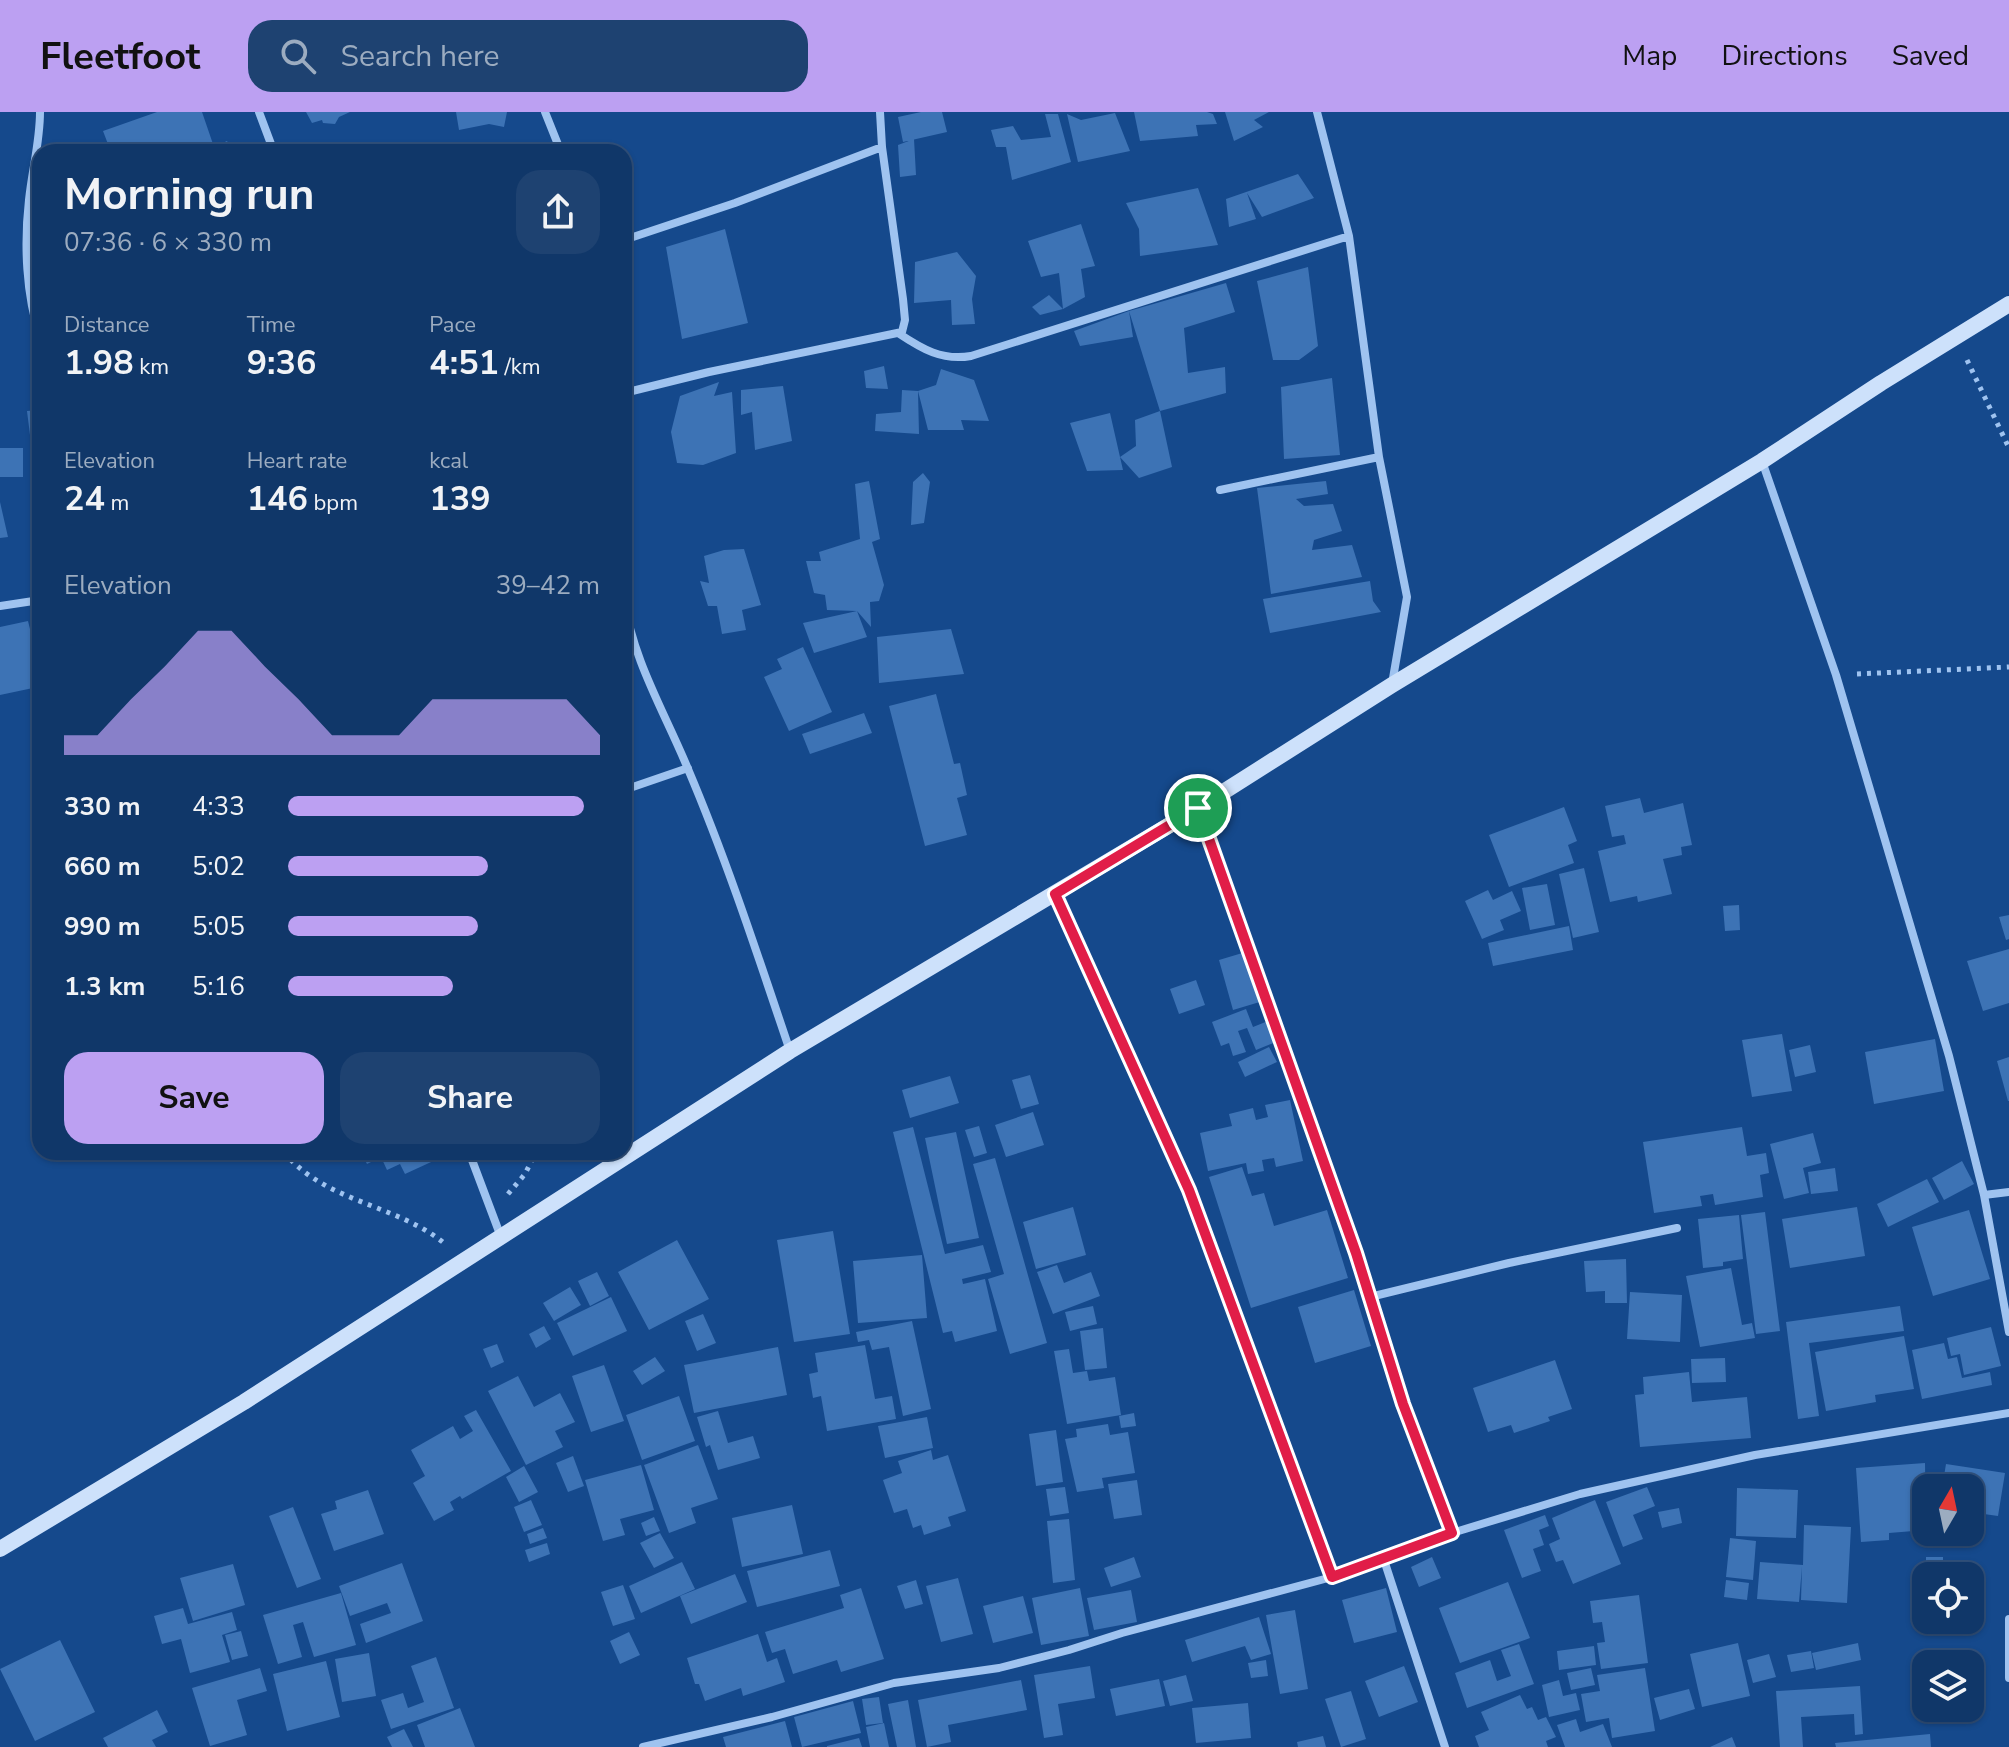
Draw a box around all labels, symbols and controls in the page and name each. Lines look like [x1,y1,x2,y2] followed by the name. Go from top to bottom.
[248,20,808,92] search box
[40,31,200,82] text: Fleetfoot
[276,34,320,78] icon: search
[340,36,499,77] text: Search here
[1622,37,1677,75] text: Map
[1721,37,1848,75] text: Directions
[1892,37,1969,75] text: Saved
[64,165,314,225] text: Morning run
[516,170,600,254] button: share
[64,225,272,260] text: 07:36 · 6 × 330 m
[64,310,149,340] text: Distance
[247,310,296,340] text: Time
[429,310,476,340] text: Pace
[64,340,134,386] text: 1.98
[247,340,316,386] text: 9:36
[429,340,499,386] text: 4:51
[134,352,169,382] text: km
[499,352,541,382] text: /km
[64,446,155,476] text: Elevation
[247,446,347,476] text: Heart rate
[429,446,468,476] text: kcal
[64,476,105,522] text: 24
[247,476,308,522] text: 146
[429,476,491,522] text: 139
[105,488,129,518] text: m
[308,488,358,518] text: bpm
[64,568,172,603] text: Elevation
[496,568,600,603] text: 39–42 m
[1164,774,1232,842] pin
[1176,786,1220,830] icon: arrive
[64,789,141,824] text: 330 m
[192,789,245,824] text: 4:33
[64,849,141,884] text: 660 m
[192,849,245,884] text: 5:02
[64,909,141,944] text: 990 m
[192,909,245,944] text: 5:05
[64,969,145,1004] text: 1.3 km
[192,969,245,1004] text: 5:16
[64,1052,324,1144] button: Save
[340,1052,600,1144] button: Share
[1912,1474,1984,1546] north arrow
[1912,1474,1984,1722] map controls
[1912,1562,1984,1634] button: locate
[1912,1650,1984,1722] button: layers

